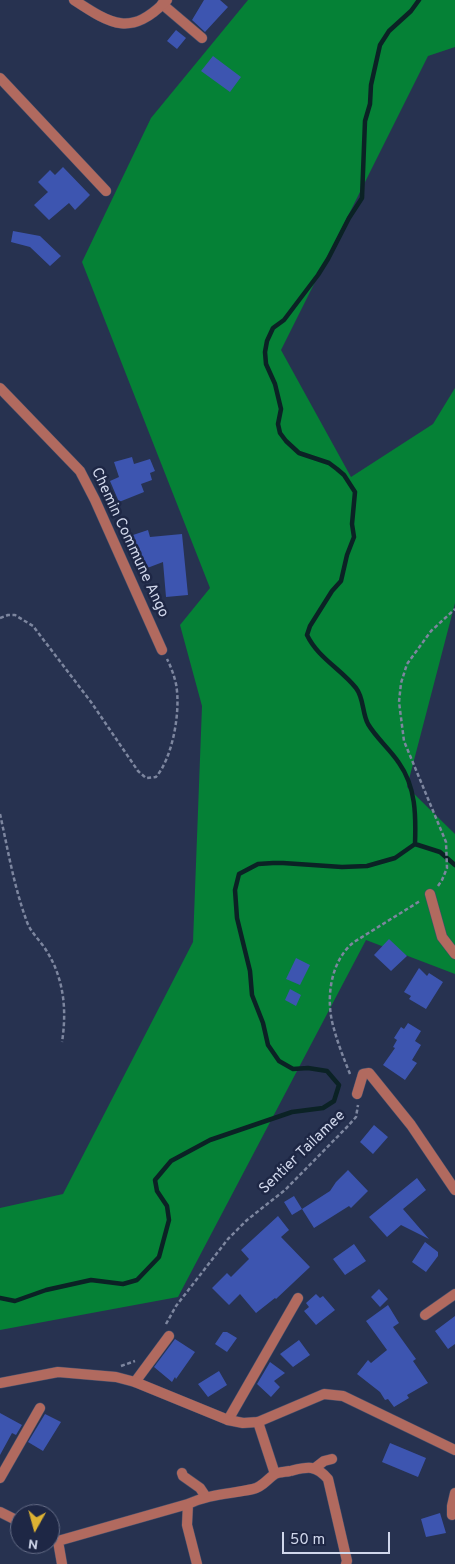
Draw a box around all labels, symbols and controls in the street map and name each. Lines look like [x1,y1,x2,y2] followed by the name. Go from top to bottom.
[86,465,172,621] street label: Chemin Commune Ango
[256,1107,350,1199] street label: Sentier Tailamee
[10,1504,60,1554] north arrow
[285,1522,392,1554] scale bar
[290,1531,325,1550] text: 50 m
[27,1534,39,1552] text: N

